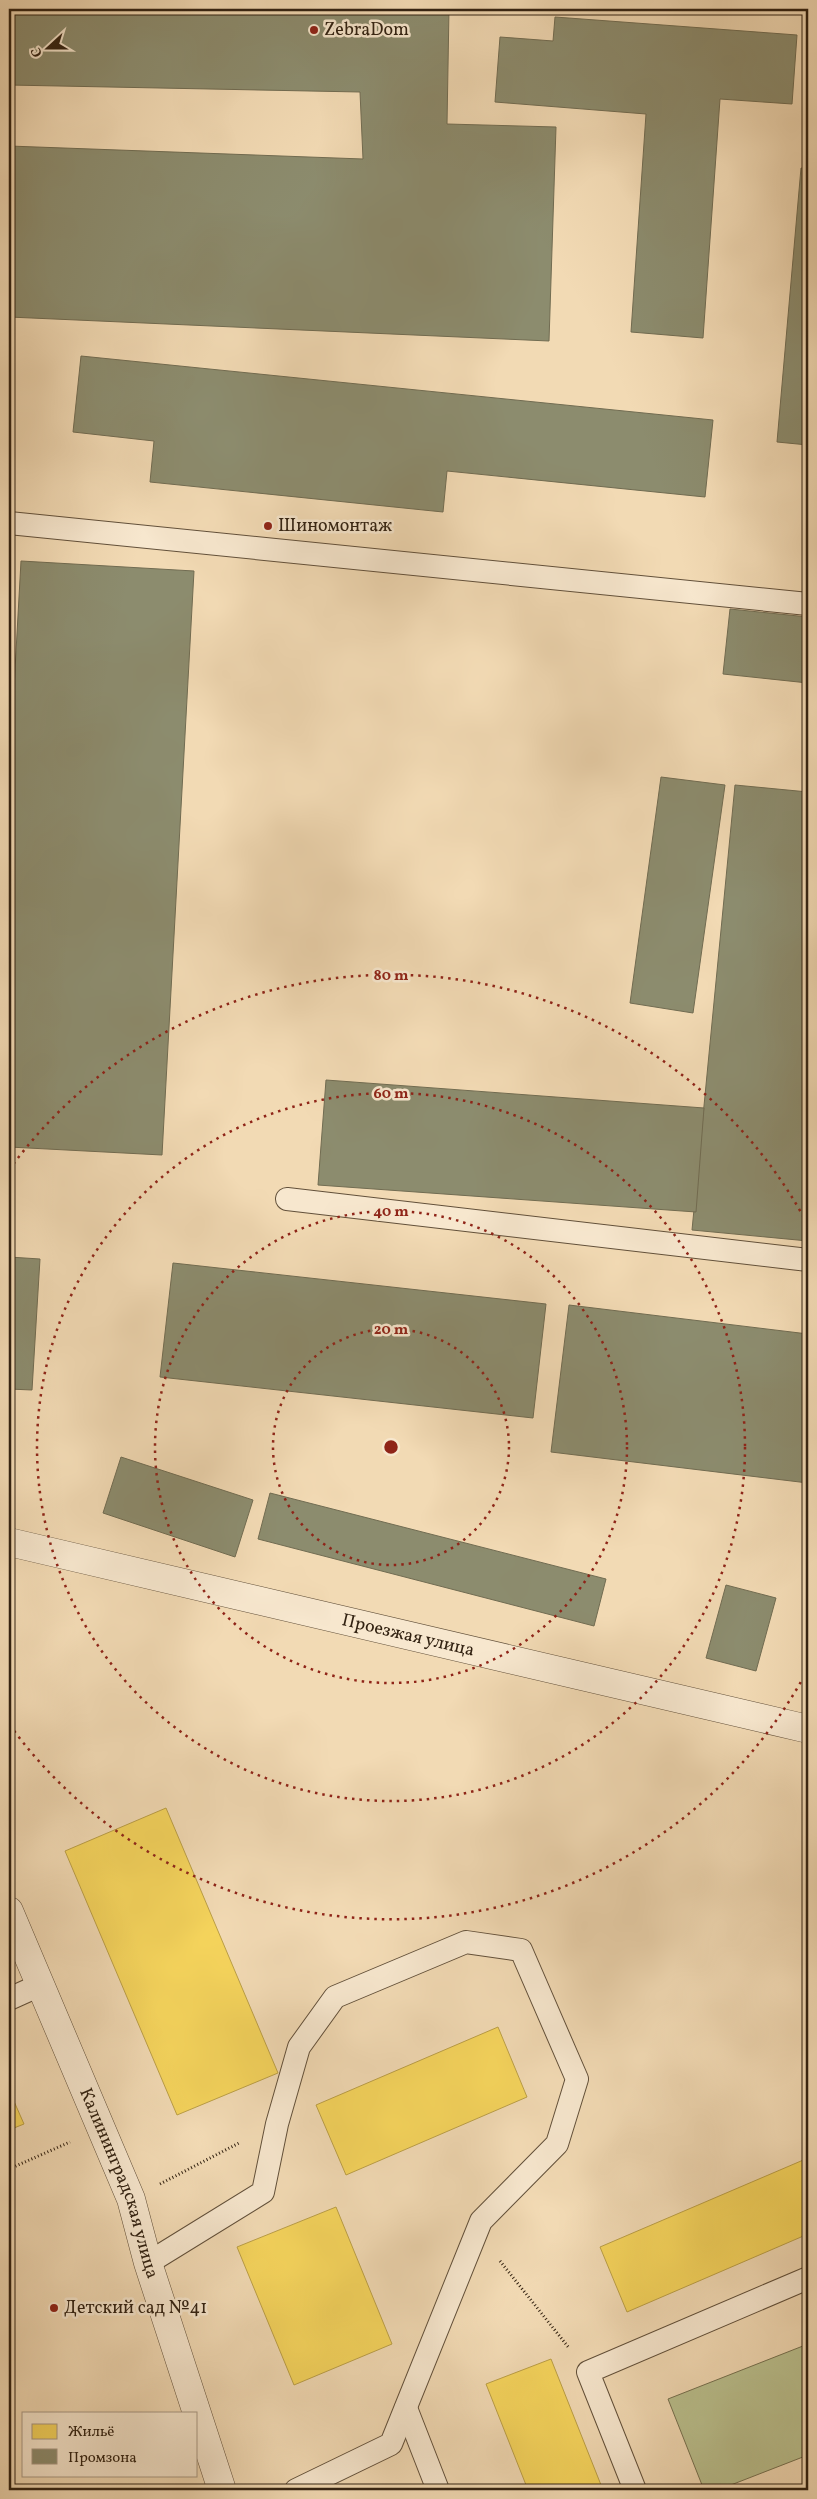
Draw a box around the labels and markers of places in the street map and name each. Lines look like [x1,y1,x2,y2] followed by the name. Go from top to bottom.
[324,18,409,43] place label: ZebraDom
[308,24,320,36] marker: ZebraDom
[278,514,392,539] place label: Шиномонтаж
[262,520,274,532] marker: Шиномонтаж
[382,1438,400,1456] centre of rings
[64,2296,207,2321] place label: Детский сад №41
[48,2302,60,2314] marker: Детский сад №41

